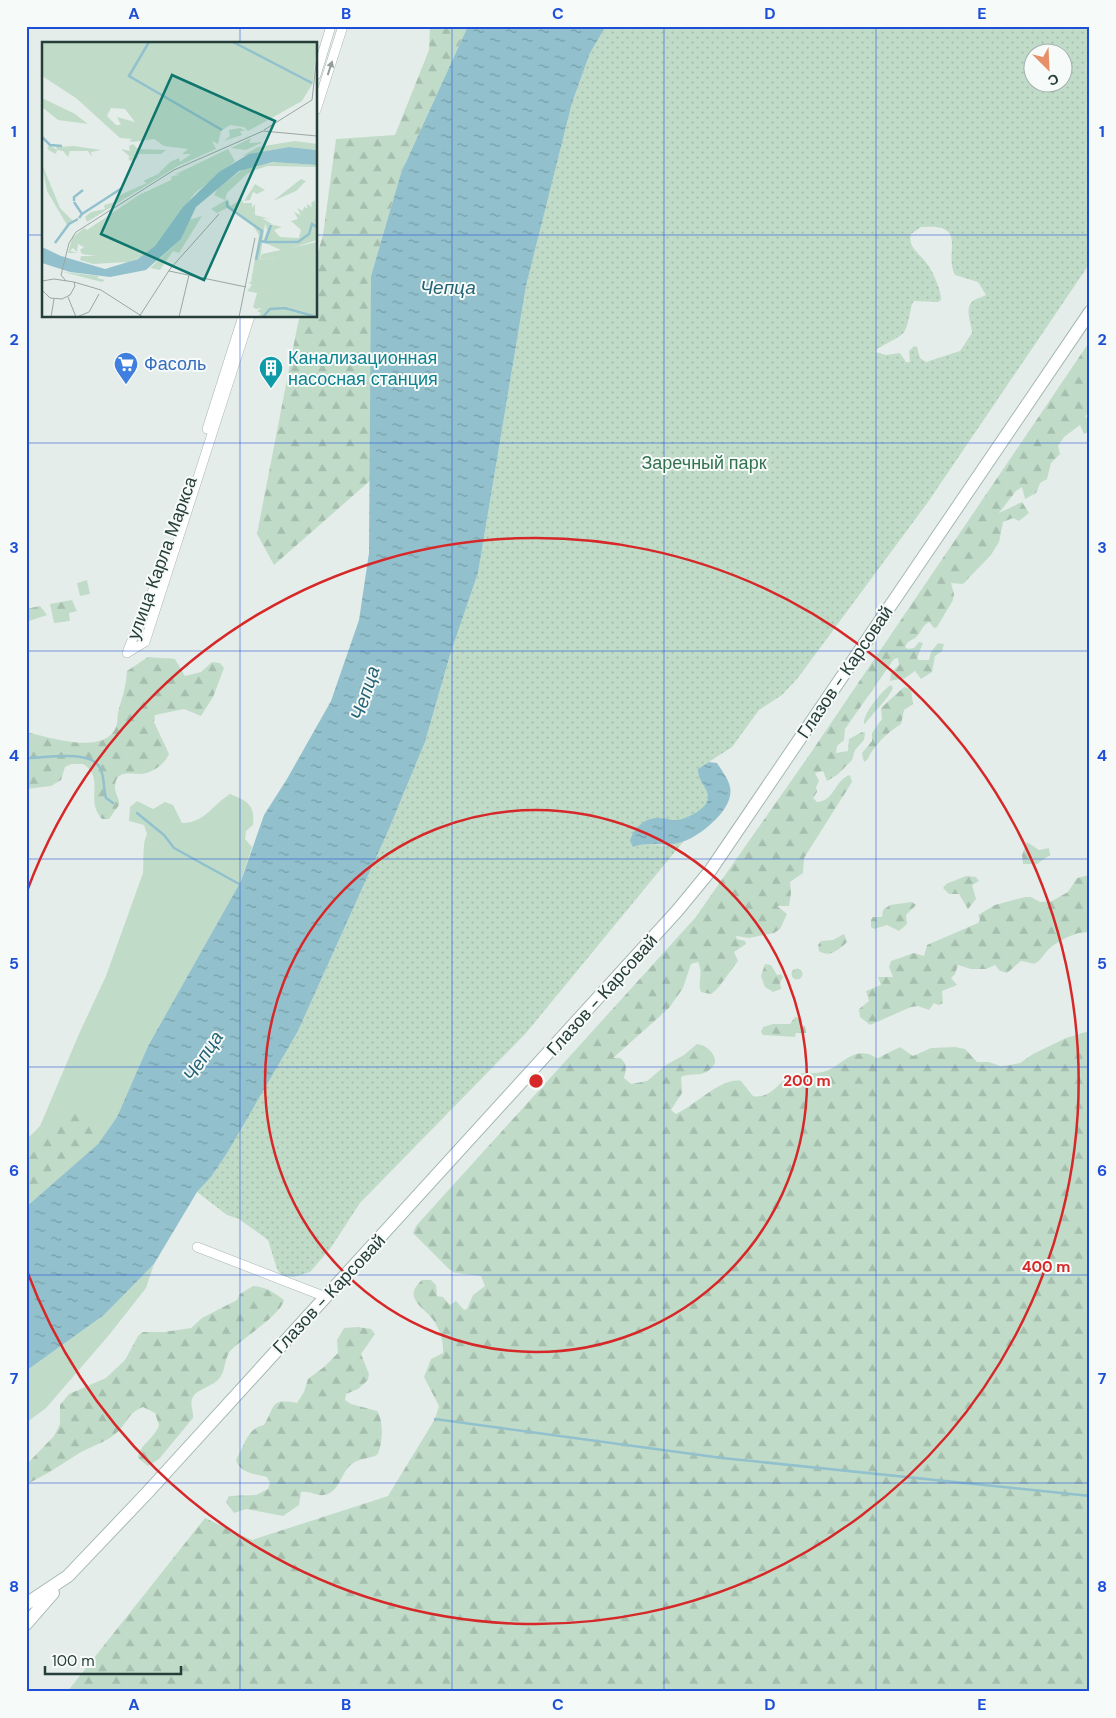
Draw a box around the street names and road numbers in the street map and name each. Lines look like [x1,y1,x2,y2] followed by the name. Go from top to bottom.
[121,472,203,643] street label: улица Карла Маркса
[792,601,898,743] street label: Глазов - Карсовай
[541,929,663,1061] street label: Глазов - Карсовай
[267,1229,391,1359] street label: Глазов - Карсовай

